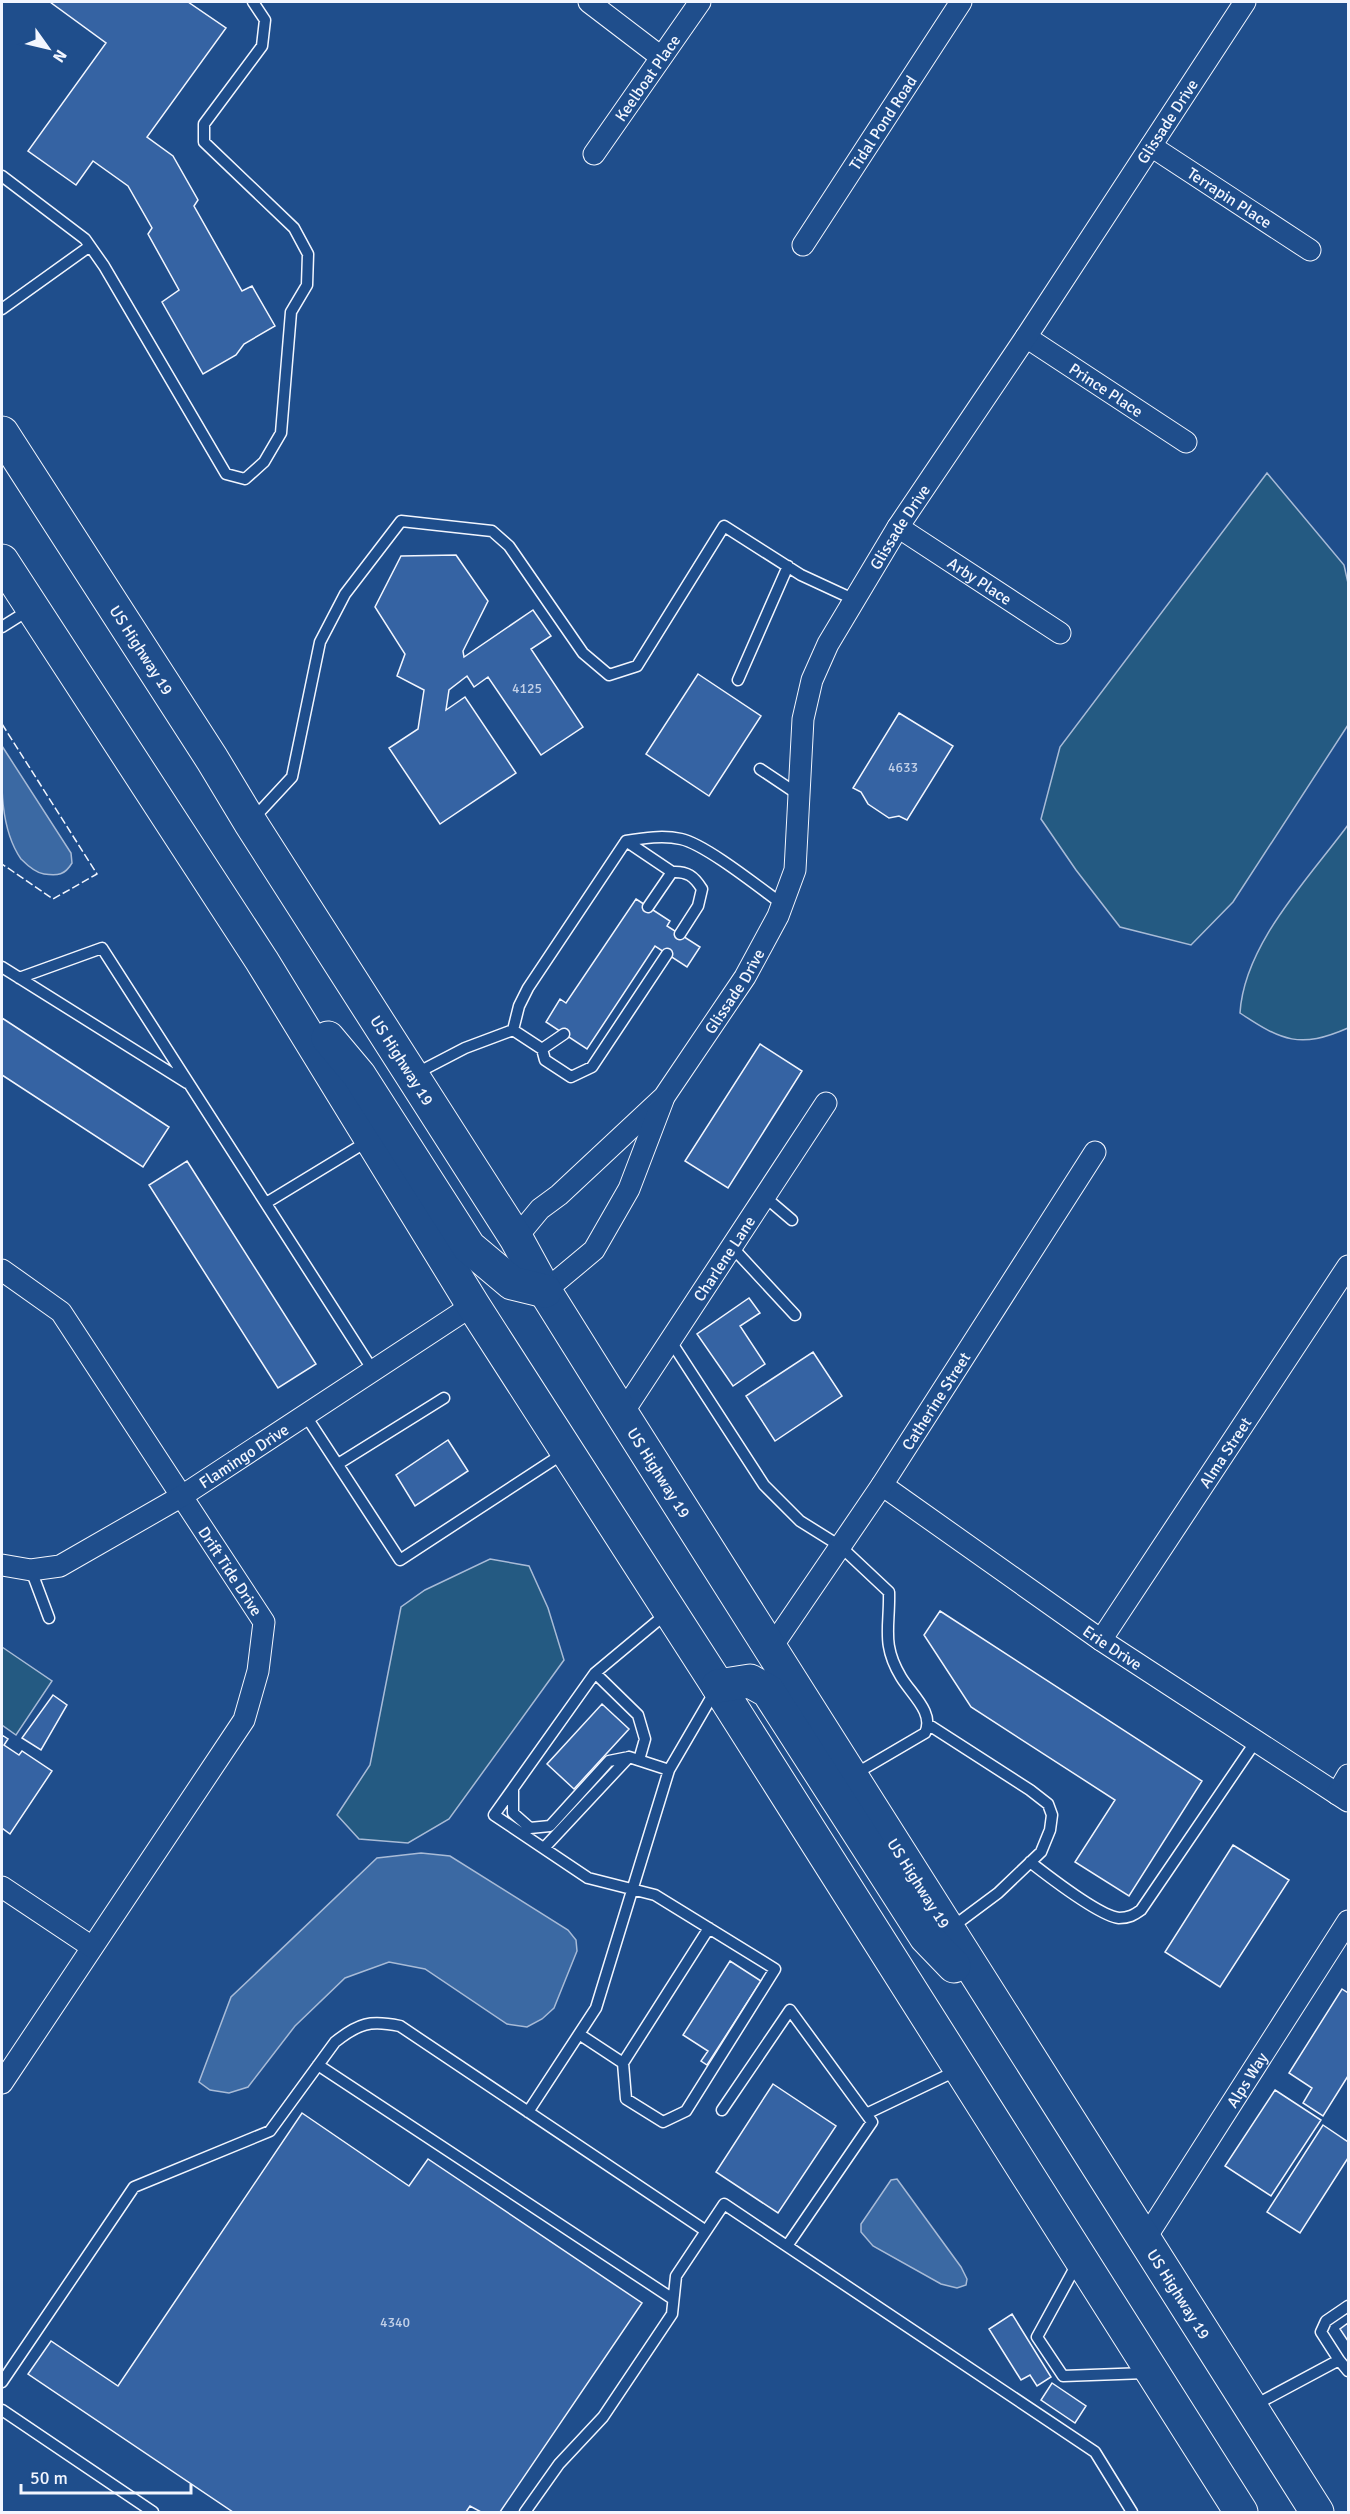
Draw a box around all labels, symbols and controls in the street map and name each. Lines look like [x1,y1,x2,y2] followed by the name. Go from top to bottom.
[18,18,78,78] north arrow
[611,31,685,126] street label: Keelboat Place
[48,46,71,66] text: N
[845,72,922,174] street label: Tidal Pond Road
[1133,76,1203,168] street label: Glissade Drive
[1183,163,1275,233] street label: Terrapin Place
[1065,359,1147,422] street label: Prince Place
[866,481,935,573] street label: Glissade Drive
[944,553,1015,610] street label: Arby Place
[105,602,177,699] street label: US Highway 19
[512,680,542,697] house number: 4125
[888,759,918,776] house number: 4633
[700,946,769,1038] street label: Glissade Drive
[365,1012,438,1109] street label: US Highway 19
[690,1212,760,1306] street label: Charlene Lane
[898,1348,976,1454] street label: Catherine Street
[1195,1413,1257,1492] street label: Alma Street
[195,1420,293,1493] street label: Flamingo Drive
[622,1424,694,1522] street label: US Highway 19
[193,1523,266,1620] street label: Drift Tide Drive
[1079,1621,1145,1675] street label: Erie Drive
[882,1835,954,1933] street label: US Highway 19
[1222,2048,1273,2112] street label: Alps Way
[1142,2246,1214,2343] street label: US Highway 19
[380,2314,410,2331] house number: 4340
[21,2457,190,2495] scale bar
[30,2467,68,2489] text: 50 m

